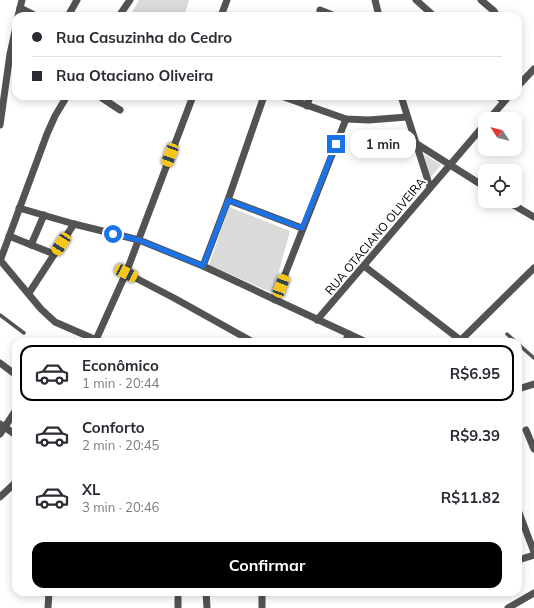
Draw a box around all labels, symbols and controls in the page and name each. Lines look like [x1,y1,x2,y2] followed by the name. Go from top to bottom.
[56,28,232,47] text: Rua Casuzinha do Cedro
[56,66,213,85] text: Rua Otaciano Oliveira
[478,112,522,156] north arrow
[478,112,522,208] map controls
[350,130,416,158] callout: 1 min
[327,135,345,153] route end
[366,136,400,152] text: 1 min
[160,142,180,168] car
[478,164,522,208] button: locate
[321,174,429,298] street label: RUA OTACIANO OLIVEIRA
[104,225,122,243] route start
[49,231,73,257] car
[113,262,139,284] car
[271,273,291,299] car
[34,355,70,391] icon: car
[82,356,159,375] text: Econômico
[450,364,500,383] text: R$6.95
[82,375,159,391] text: 1 min · 20:44
[34,417,70,453] icon: car
[82,418,145,437] text: Conforto
[450,426,500,445] text: R$9.39
[82,437,159,453] text: 2 min · 20:45
[34,479,70,515] icon: car
[82,480,100,499] text: XL
[441,488,500,507] text: R$11.82
[82,499,159,515] text: 3 min · 20:46
[32,542,502,588] button: Confirmar

